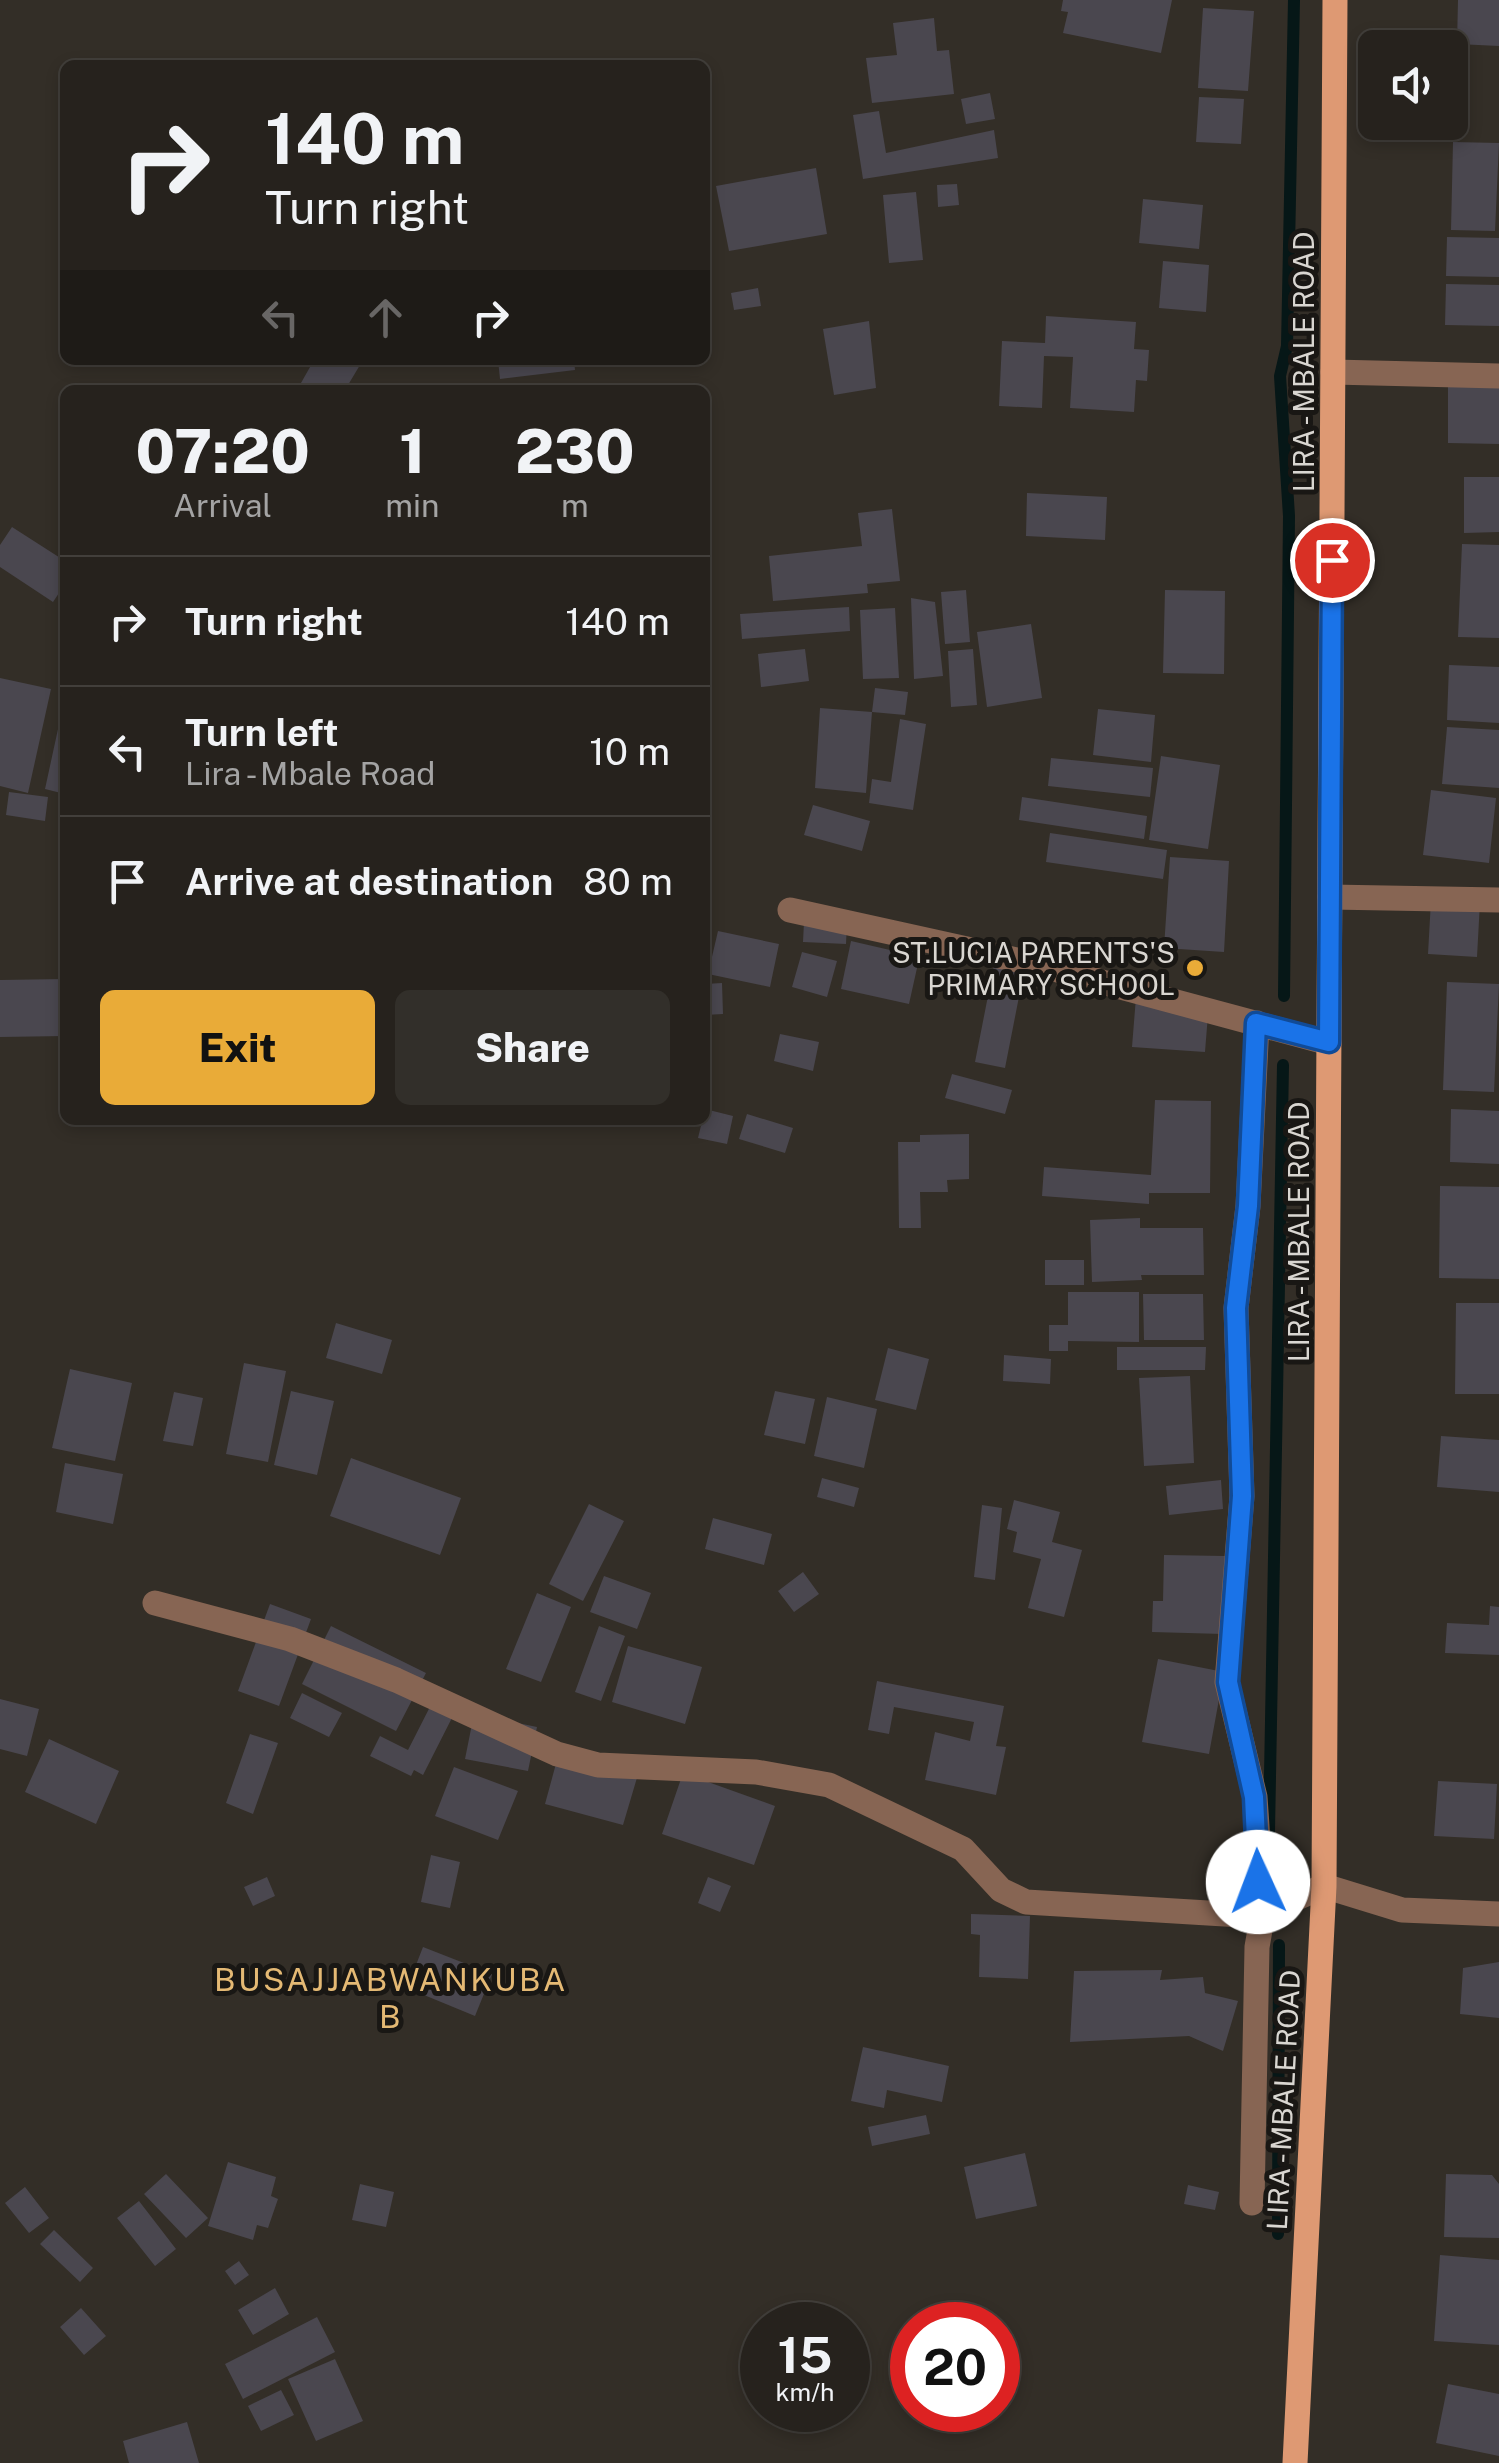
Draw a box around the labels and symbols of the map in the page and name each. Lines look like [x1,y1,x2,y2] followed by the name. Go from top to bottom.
[1287,232,1320,492] street label: LIRA - MBALE ROAD
[1290,518,1375,603] pin
[892,936,1175,1001] place label: ST.LUCIA PARENTS'S PRIMARY SCHOOL
[1184,957,1206,979] marker: ST.LUCIA PARENTS'S PRIMARY SCHOOL
[1282,1102,1315,1362] street label: LIRA - MBALE ROAD
[1206,1830,1310,1934] position arrow
[214,1961,568,2035] district label: BUSAJJABWANKUBA B
[1260,1969,1306,2231] street label: LIRA - MBALE ROAD
[890,2302,1020,2432] speed limit sign: 20

